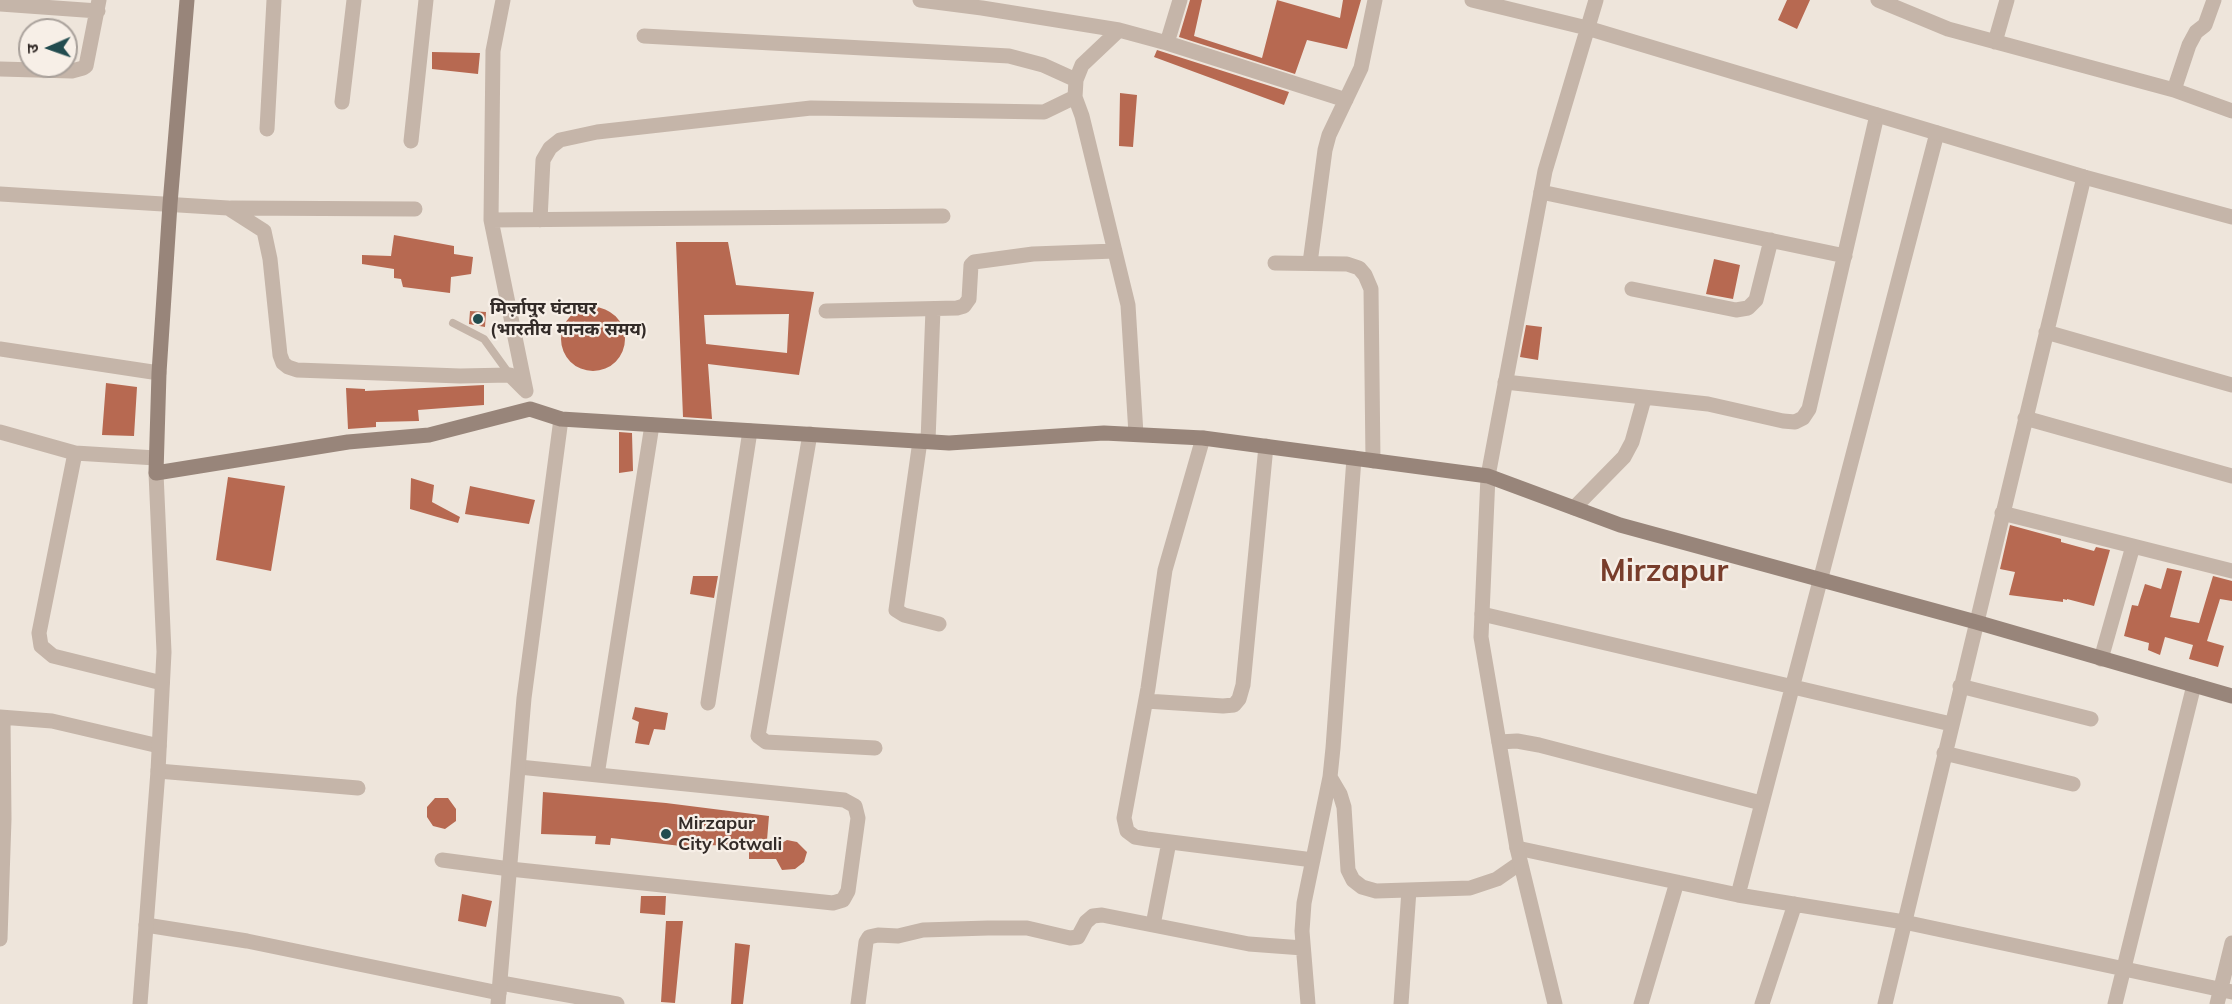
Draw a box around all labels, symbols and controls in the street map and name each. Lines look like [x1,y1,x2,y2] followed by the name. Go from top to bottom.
[18,18,78,78] north arrow
[22,44,42,54] text: उ
[490,298,647,340] place label: मिर्ज़ापुर घंटाघर (भारतीय मानक समय)
[471,312,485,326] marker: मिर्ज़ापुर घंटाघर (भारतीय मानक समय)
[1600,554,1728,590] district label: Mirzapur
[678,813,782,856] place label: Mirzapur City Kotwali
[659,827,673,841] marker: Mirzapur City Kotwali

